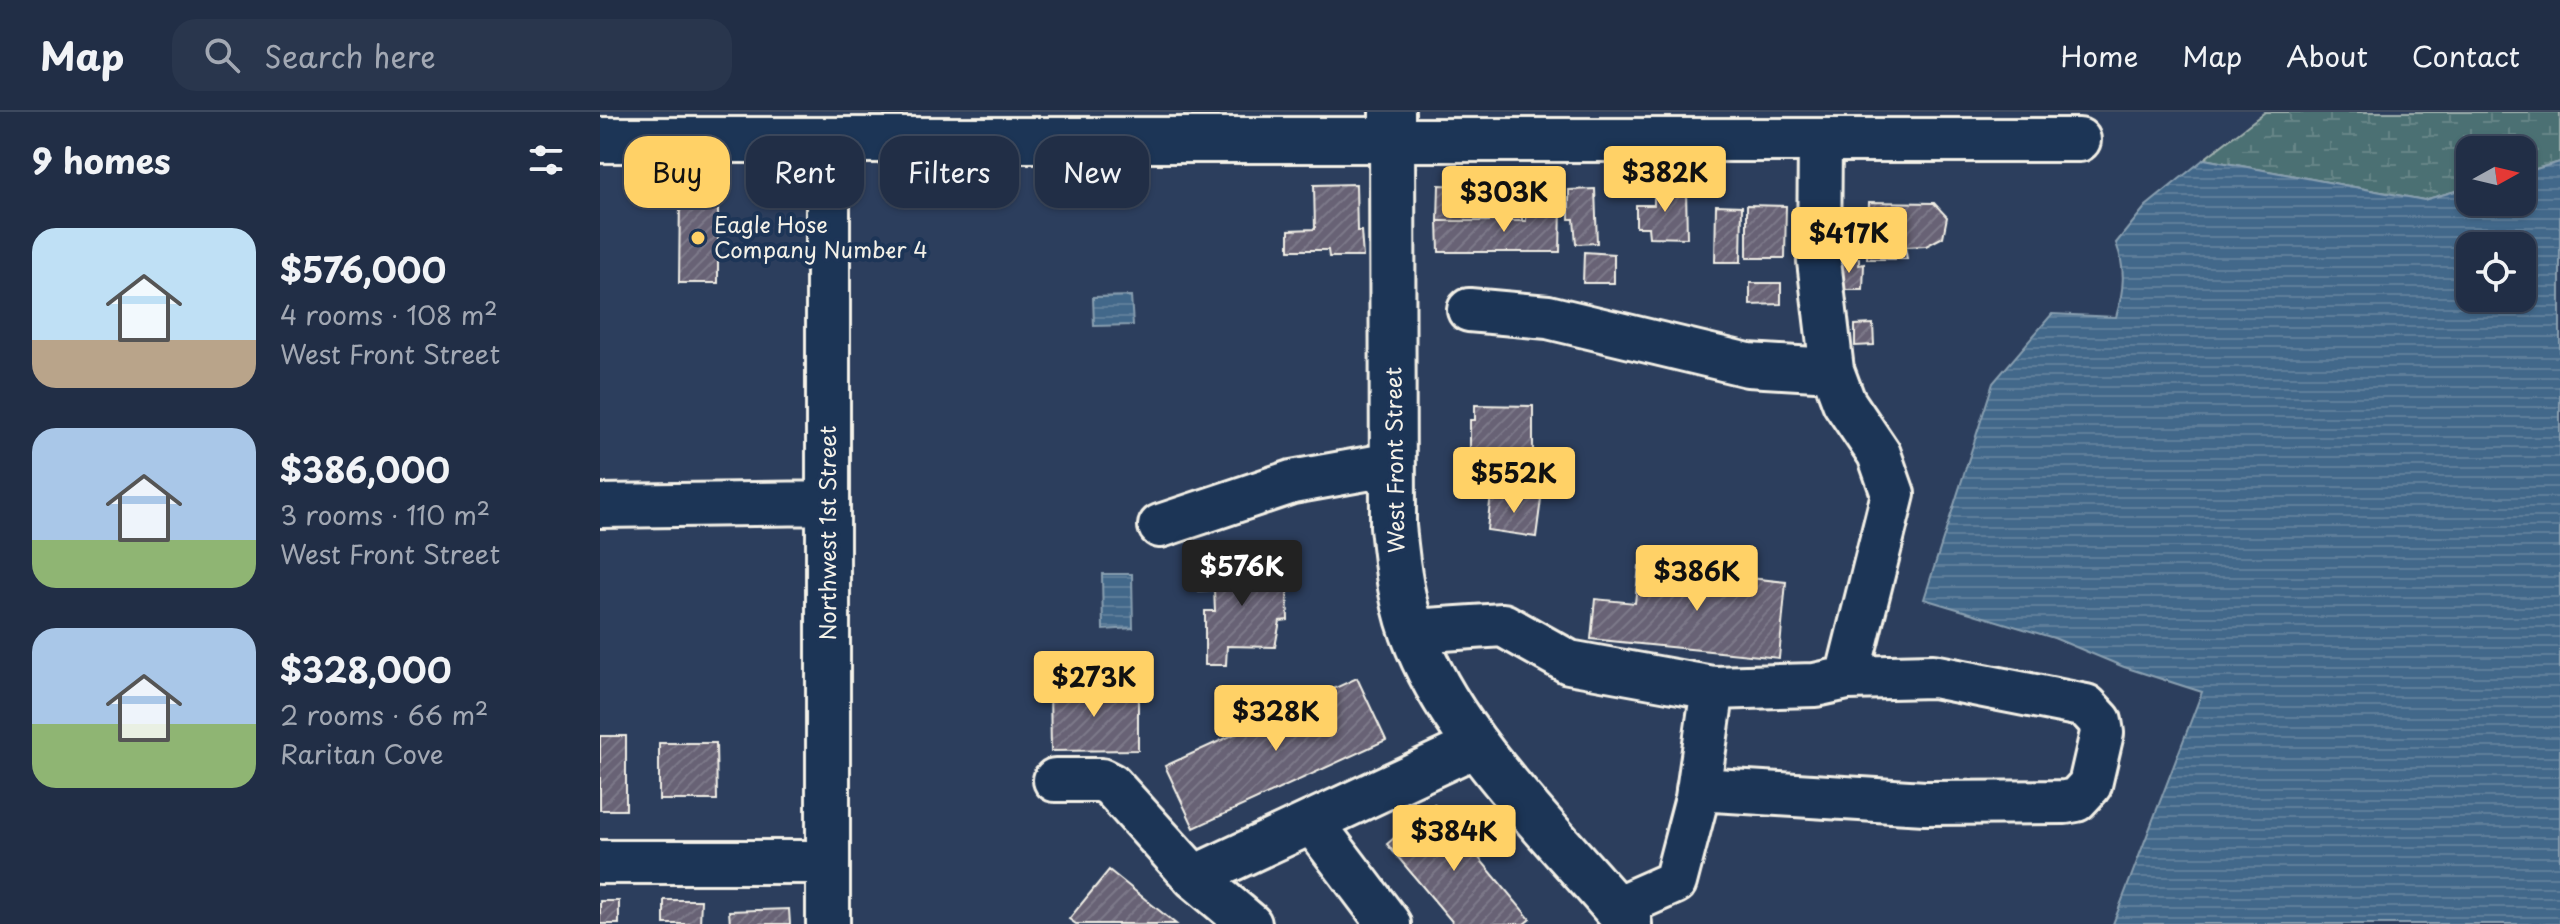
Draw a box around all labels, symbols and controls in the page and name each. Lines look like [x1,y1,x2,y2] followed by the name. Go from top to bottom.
[172,19,732,91] search box
[40,27,124,84] text: Map
[200,33,244,77] icon: search
[264,33,436,78] text: Search here
[2060,34,2138,77] text: Home
[2182,34,2242,77] text: Map
[2286,34,2368,77] text: About
[2412,34,2520,77] text: Contact
[32,134,171,186] text: 9 homes
[624,136,730,208] chip: Buy
[746,136,864,208] chip: Rent
[880,136,1019,208] chip: Filters
[1035,136,1149,208] chip: New
[2456,136,2536,216] north arrow
[2456,136,2536,312] map controls
[524,138,568,182] icon: filters
[1609,146,1721,214] pin: $382K
[1622,152,1708,191] text: $382K
[1448,166,1560,234] pin: $303K
[1460,172,1548,211] text: $303K
[714,207,928,265] place label: Eagle Hose Company Number 4
[1793,207,1905,275] pin: $417K
[1809,213,1889,252] text: $417K
[689,229,707,247] marker: Eagle Hose Company Number 4
[2456,232,2536,312] button: locate
[280,243,446,295] text: $576,000
[96,260,192,356] icon: home
[280,295,498,334] text: 4 rooms · 108 m²
[280,334,500,373] text: West Front Street
[1375,367,1412,553] street label: West Front Street
[810,425,843,641] street label: Northwest 1st Street
[280,443,450,495] text: $386,000
[1458,447,1570,515] pin: $552K
[1471,453,1557,492] text: $552K
[96,460,192,556] icon: home
[280,495,490,534] text: 3 rooms · 110 m²
[280,534,500,573] text: West Front Street
[1186,540,1298,608] pin: $576K
[1641,545,1753,613] pin: $386K
[1200,546,1284,585] text: $576K
[1654,551,1740,590] text: $386K
[280,643,451,695] text: $328,000
[1038,651,1150,719] pin: $273K
[1052,657,1136,696] text: $273K
[96,660,192,756] icon: home
[1220,685,1332,753] pin: $328K
[1232,691,1320,730] text: $328K
[280,695,489,734] text: 2 rooms · 66 m²
[280,734,444,773] text: Raritan Cove
[1398,805,1510,873] pin: $384K
[1411,811,1497,850] text: $384K

